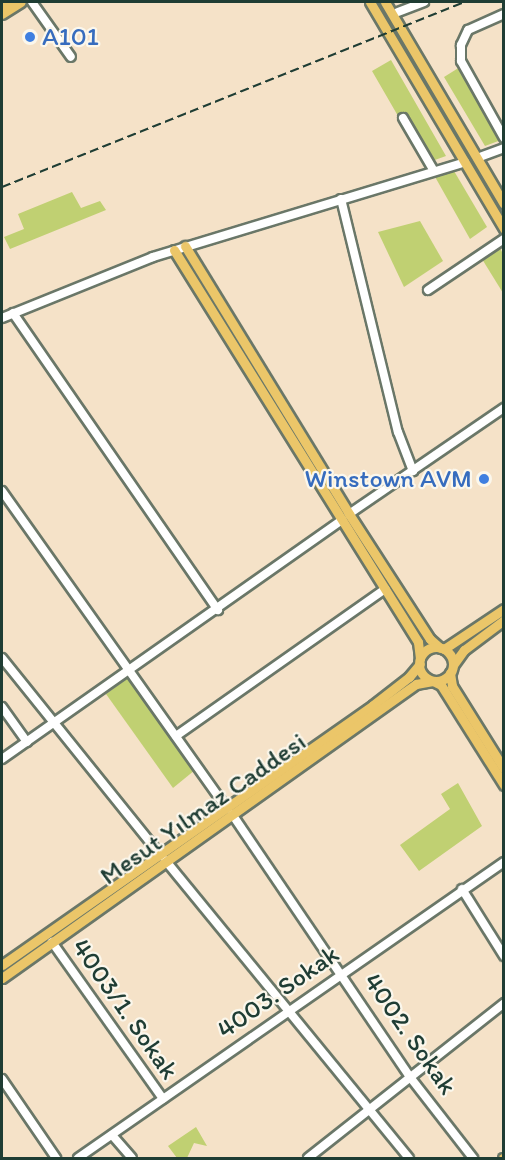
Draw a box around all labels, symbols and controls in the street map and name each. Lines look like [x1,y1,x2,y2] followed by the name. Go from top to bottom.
[42,21,99,53] place label: A101
[23,30,37,44] marker: A101
[304,463,472,495] place label: Winstown AVM
[477,472,491,486] marker: Winstown AVM
[94,726,312,892] street label: Mesut Yılmaz Caddesi
[65,933,185,1085] street label: 4003/1. Sokak
[211,939,345,1045] street label: 4003. Sokak
[357,967,463,1101] street label: 4002. Sokak

